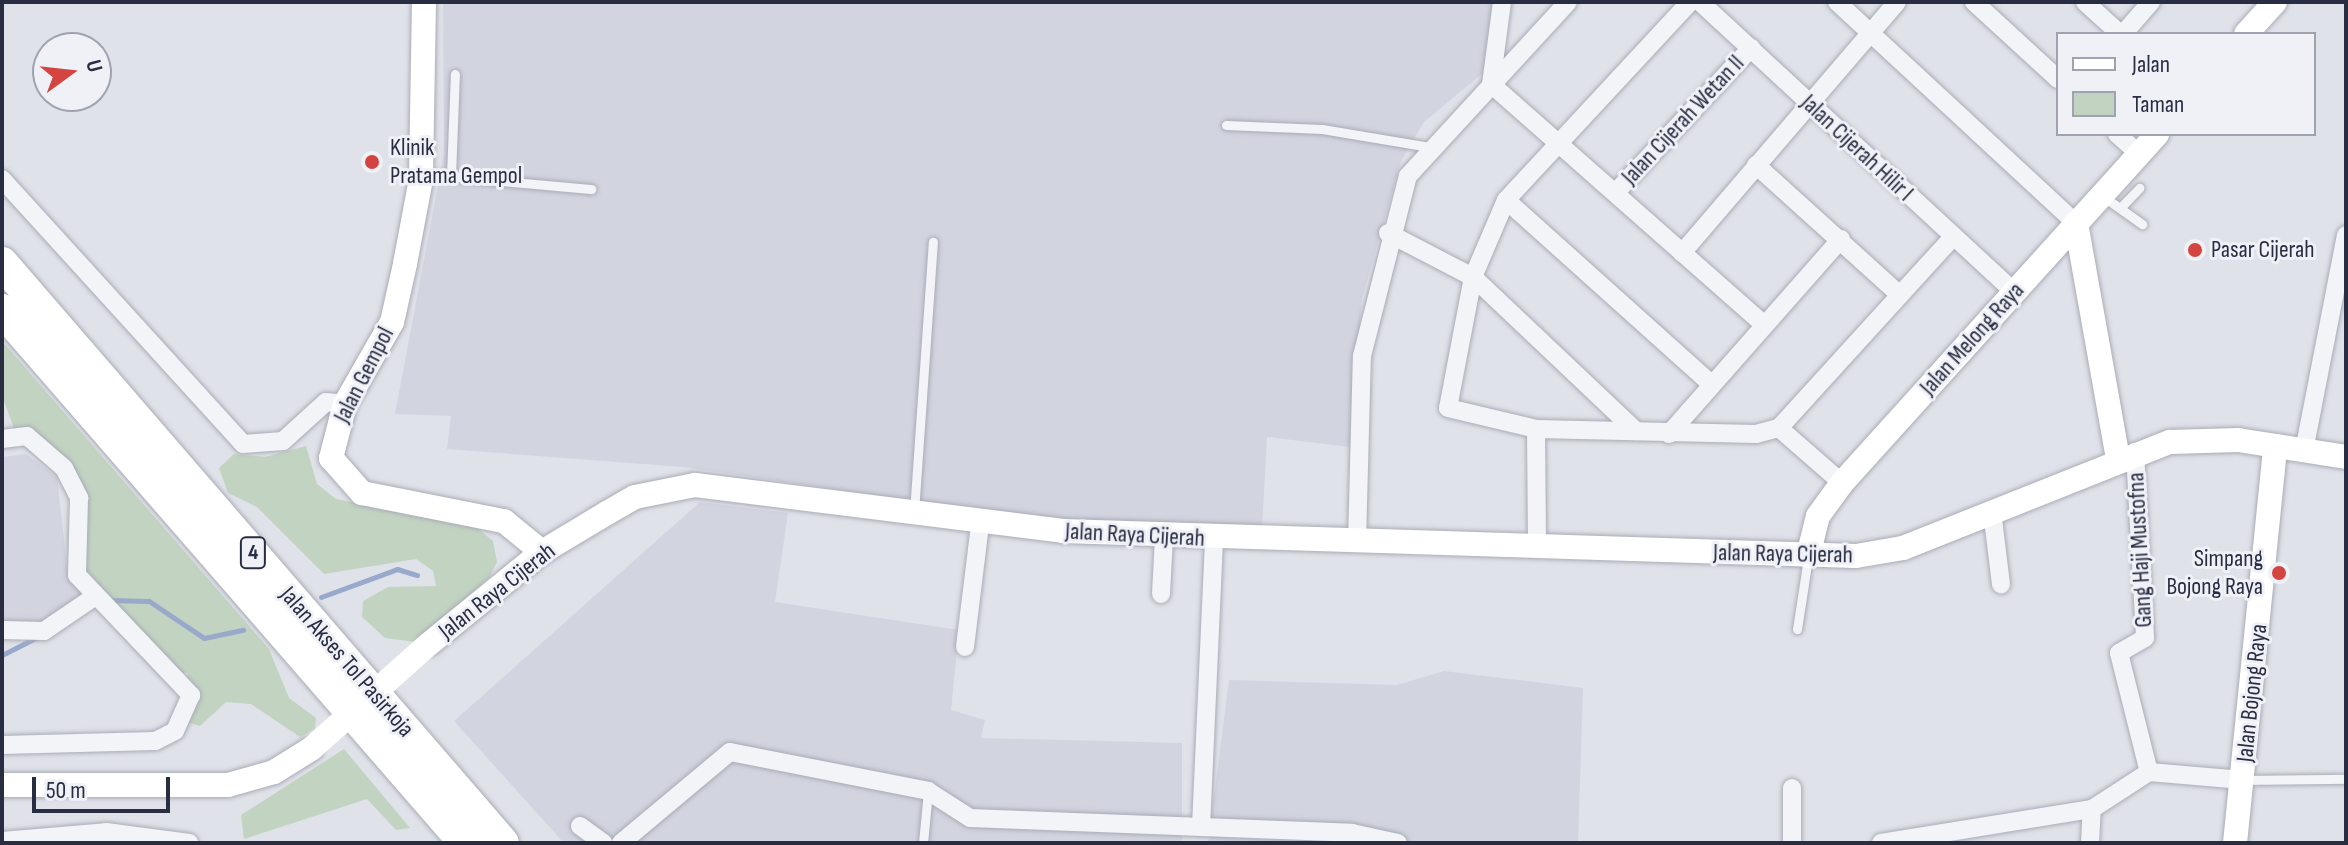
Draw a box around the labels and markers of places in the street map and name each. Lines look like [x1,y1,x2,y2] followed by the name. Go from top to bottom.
[390,134,522,190] place label: Klinik Pratama Gempol
[361,151,383,173] marker: Klinik Pratama Gempol
[2211,236,2315,264] place label: Pasar Cijerah
[2186,241,2204,259] marker: Pasar Cijerah
[2166,545,2263,601] place label: Simpang Bojong Raya
[2270,564,2288,582] marker: Simpang Bojong Raya

